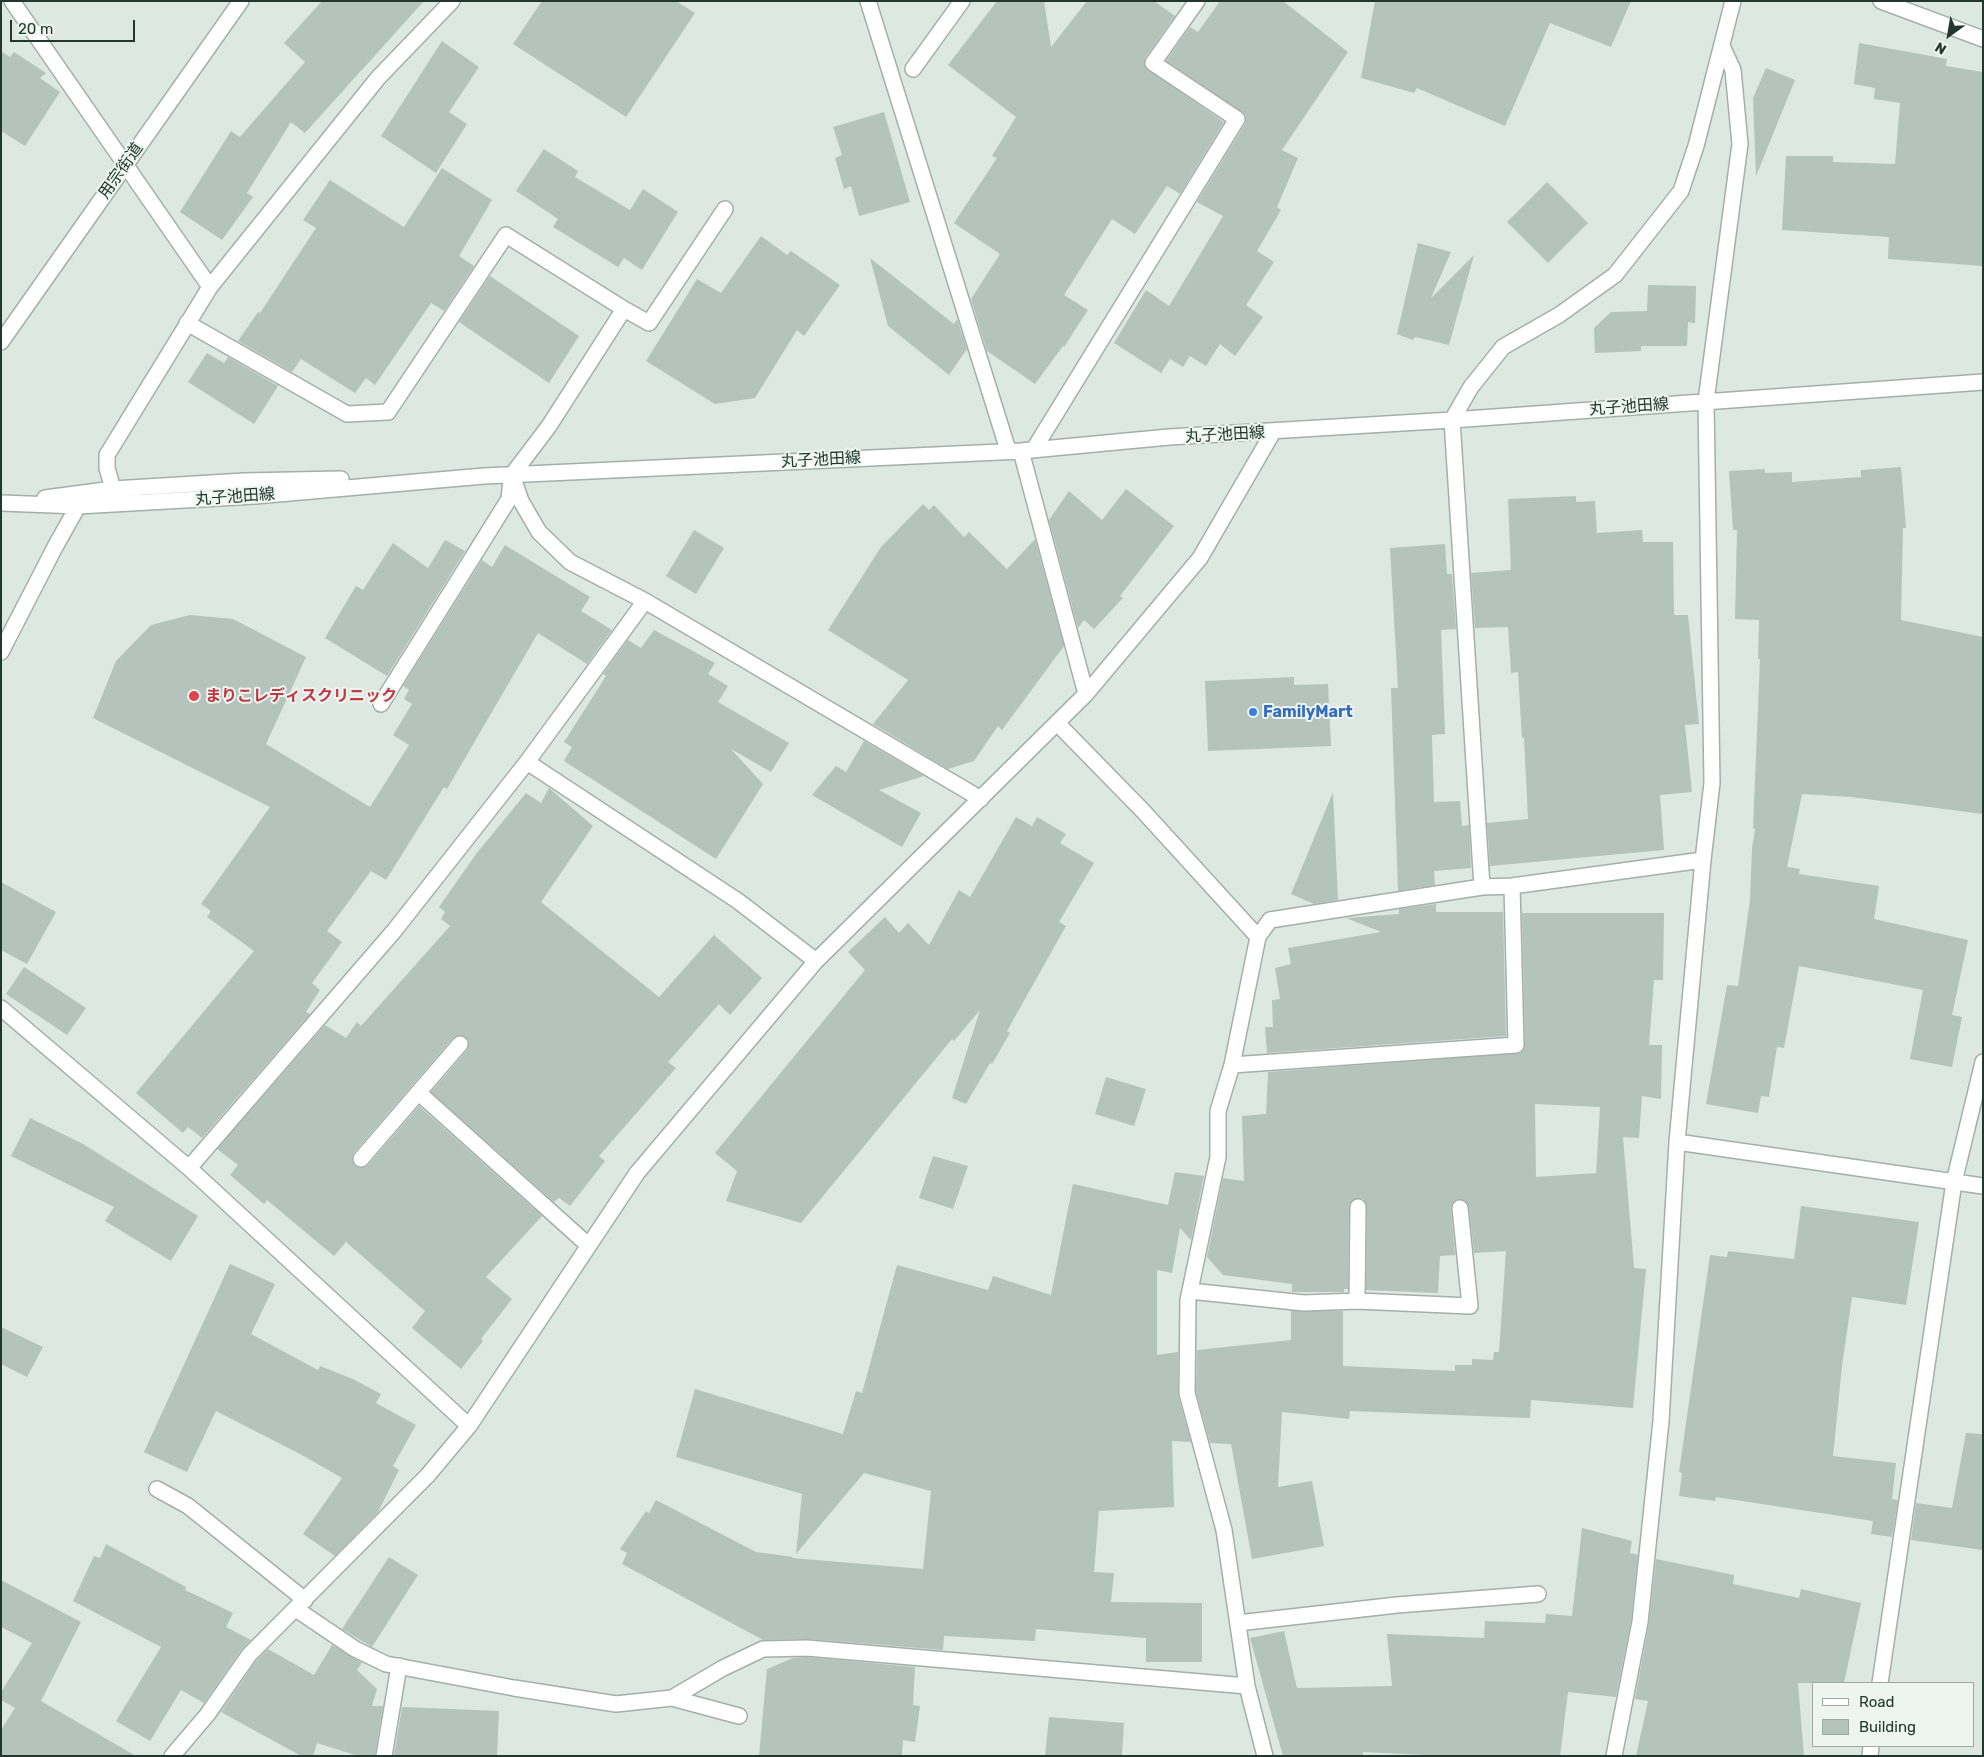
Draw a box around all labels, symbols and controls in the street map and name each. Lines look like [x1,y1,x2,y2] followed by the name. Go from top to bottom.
[12,10,138,42] scale bar
[1924,10,1974,60] north arrow
[18,20,53,38] text: 20 m
[1932,38,1950,58] text: N
[95,139,147,203] street label: 用宗街道
[1588,395,1670,419] street label: 丸子池田線
[1185,423,1265,447] street label: 丸子池田線
[781,448,861,472] street label: 丸子池田線
[194,485,276,509] street label: 丸子池田線
[205,686,397,706] place label: まりこレディスクリニック
[187,689,201,703] marker: まりこレディスクリニック
[1263,702,1353,722] place label: FamilyMart
[1247,706,1259,718] marker: FamilyMart
[1812,1682,1974,1747] legend
[1859,1693,1895,1711] text: Road
[1859,1718,1916,1736] text: Building

